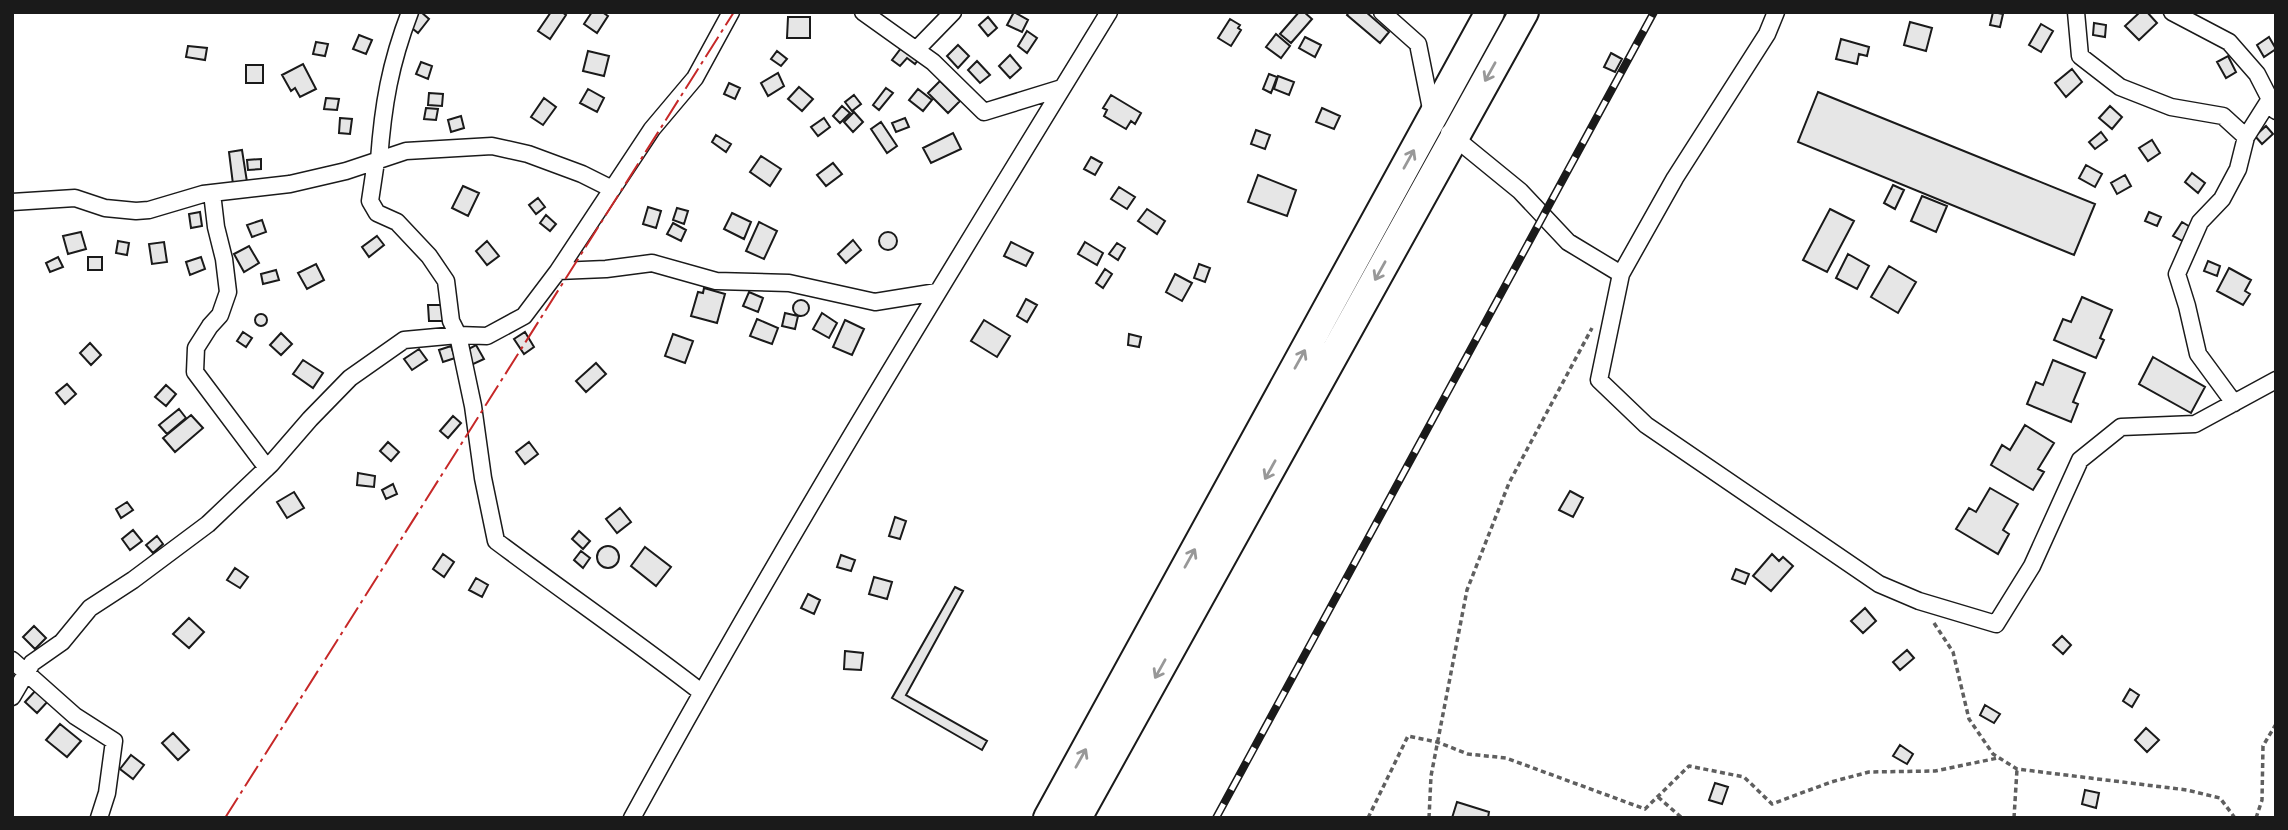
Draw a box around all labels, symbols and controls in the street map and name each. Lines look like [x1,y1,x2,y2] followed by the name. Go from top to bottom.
[1483,61,1497,82] one-way arrow
[1402,150,1416,170] one-way arrow
[1373,260,1386,281] one-way arrow
[1294,349,1307,370] one-way arrow
[1263,459,1276,480] one-way arrow
[1183,549,1197,569] one-way arrow
[1153,658,1166,679] one-way arrow
[1075,748,1088,769] one-way arrow

